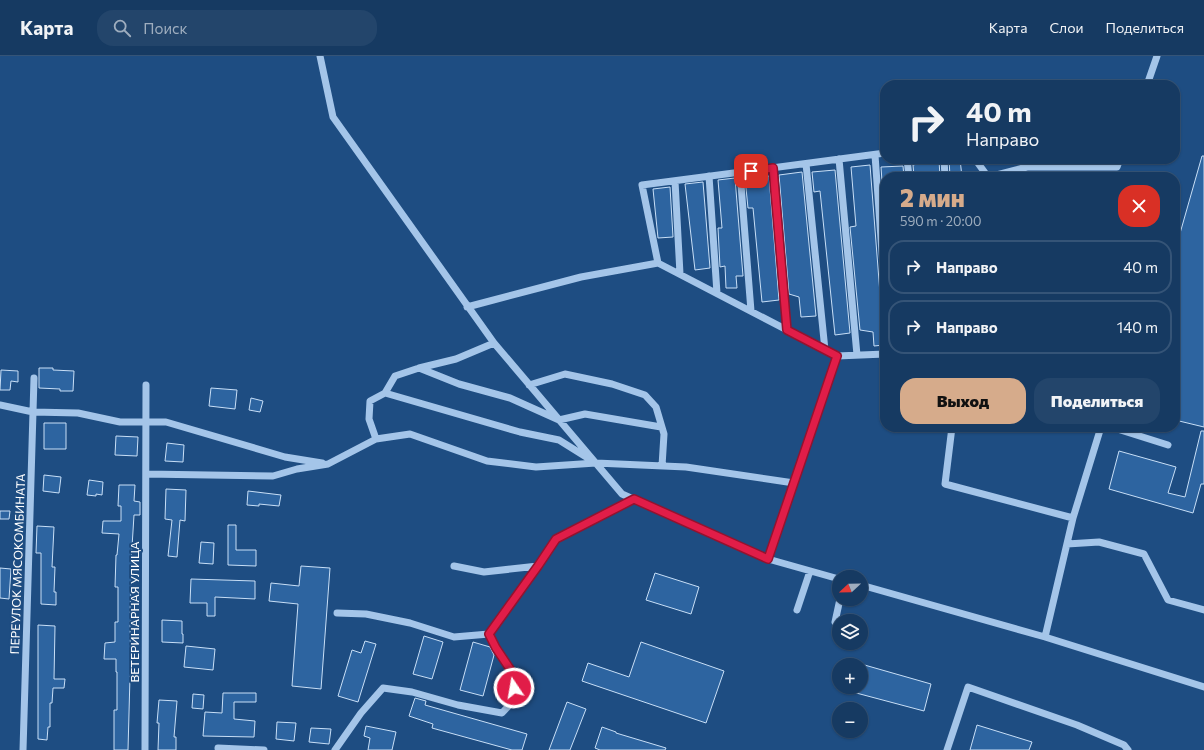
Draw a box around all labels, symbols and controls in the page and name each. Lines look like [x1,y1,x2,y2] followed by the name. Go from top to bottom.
[97,10,377,46] search box
[20,16,73,39] text: Карта
[111,17,133,39] icon: search
[143,19,188,37] text: Поиск
[989,19,1027,36] text: Карта
[1049,19,1084,36] text: Слои
[1106,19,1184,36] text: Поделиться
[966,94,1032,128] text: 40 m
[900,96,952,148] icon: right
[966,128,1039,150] text: Направо
[734,154,768,188] pin
[740,160,762,182] icon: arrive
[900,183,965,212] text: 2 мин
[1118,185,1160,227] button: close
[900,213,981,229] text: 590 m · 20:00
[902,256,924,278] icon: right
[936,258,998,276] text: Направо
[1123,258,1158,276] text: 40 m
[902,316,924,338] icon: right
[936,318,998,336] text: Направо
[1117,318,1158,336] text: 140 m
[900,378,1026,424] button: Выход
[1034,378,1160,424] button: Поделиться
[7,473,27,655] street label: ПЕРЕУЛОК МЯСОКОМБИНАТА
[127,541,141,683] street label: ВЕТЕРИНАРНАЯ УЛИЦА
[832,570,868,606] north arrow
[832,570,868,738] map controls
[832,614,868,650] button: layers
[832,658,868,694] button: +
[493,667,535,709] position arrow
[832,702,868,738] button: −

